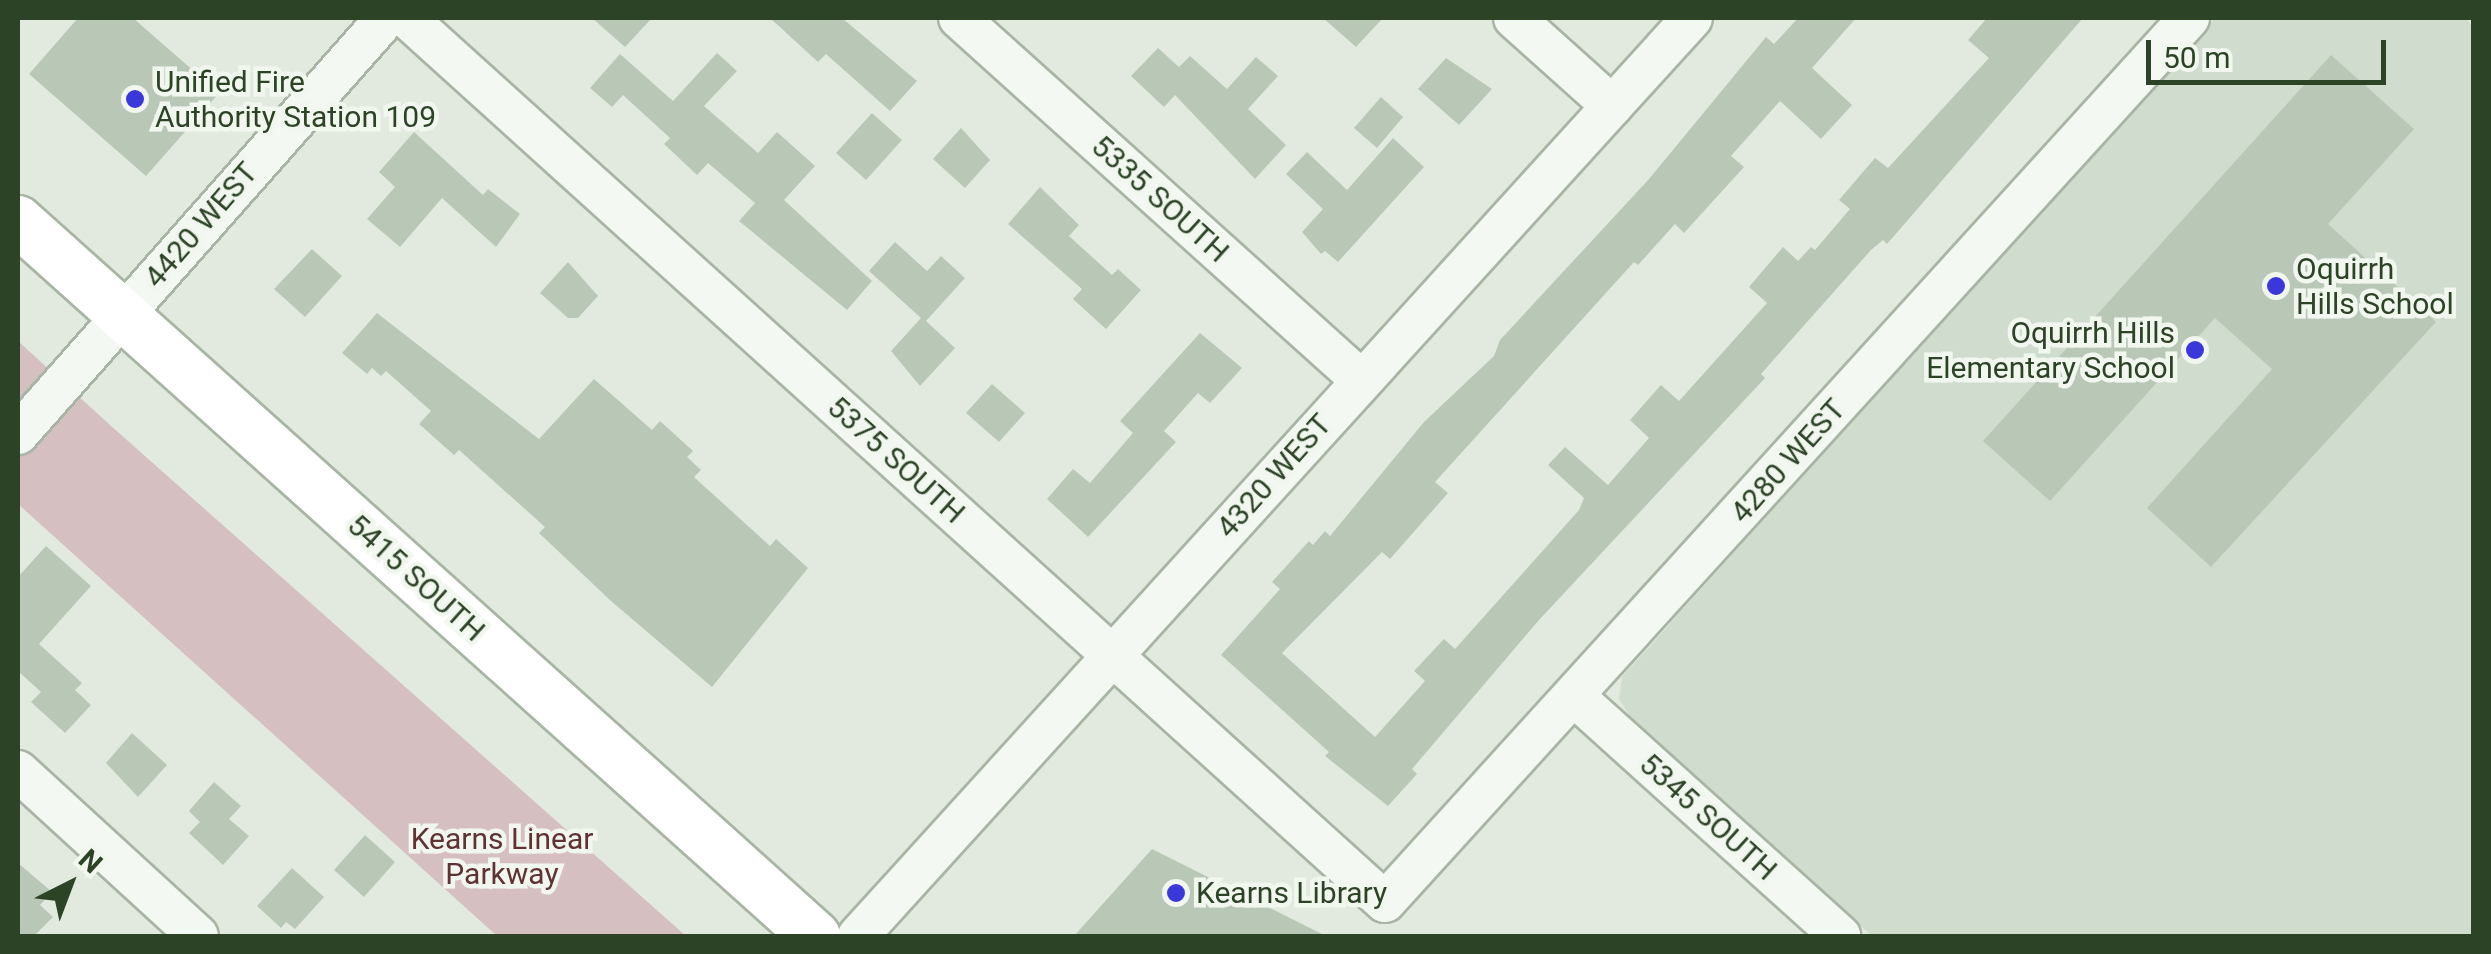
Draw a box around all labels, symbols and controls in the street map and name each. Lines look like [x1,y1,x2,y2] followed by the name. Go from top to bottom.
[2151,20,2391,82] scale bar
[2163,40,2230,75] text: 50 m
[155,64,436,134] place label: Unified Fire Authority Station 109
[124,88,146,110] marker: Unified Fire Authority Station 109
[1084,128,1236,270] street label: 5335 SOUTH
[137,155,265,295] street label: 4420 WEST
[2296,251,2454,322] place label: Oquirrh Hills School
[2265,275,2287,297] marker: Oquirrh Hills School
[1926,315,2175,386] place label: Oquirrh Hills Elementary School
[2184,339,2206,361] marker: Oquirrh Hills Elementary School
[820,389,972,531] street label: 5375 SOUTH
[1723,392,1853,530] street label: 4280 WEST
[1209,407,1339,545] street label: 4320 WEST
[340,507,492,649] street label: 5415 SOUTH
[1632,746,1784,888] street label: 5345 SOUTH
[411,821,593,892] park label: Kearns Linear Parkway
[20,834,120,934] north arrow
[72,842,109,880] text: N
[1196,875,1387,911] place label: Kearns Library
[1165,882,1187,904] marker: Kearns Library

